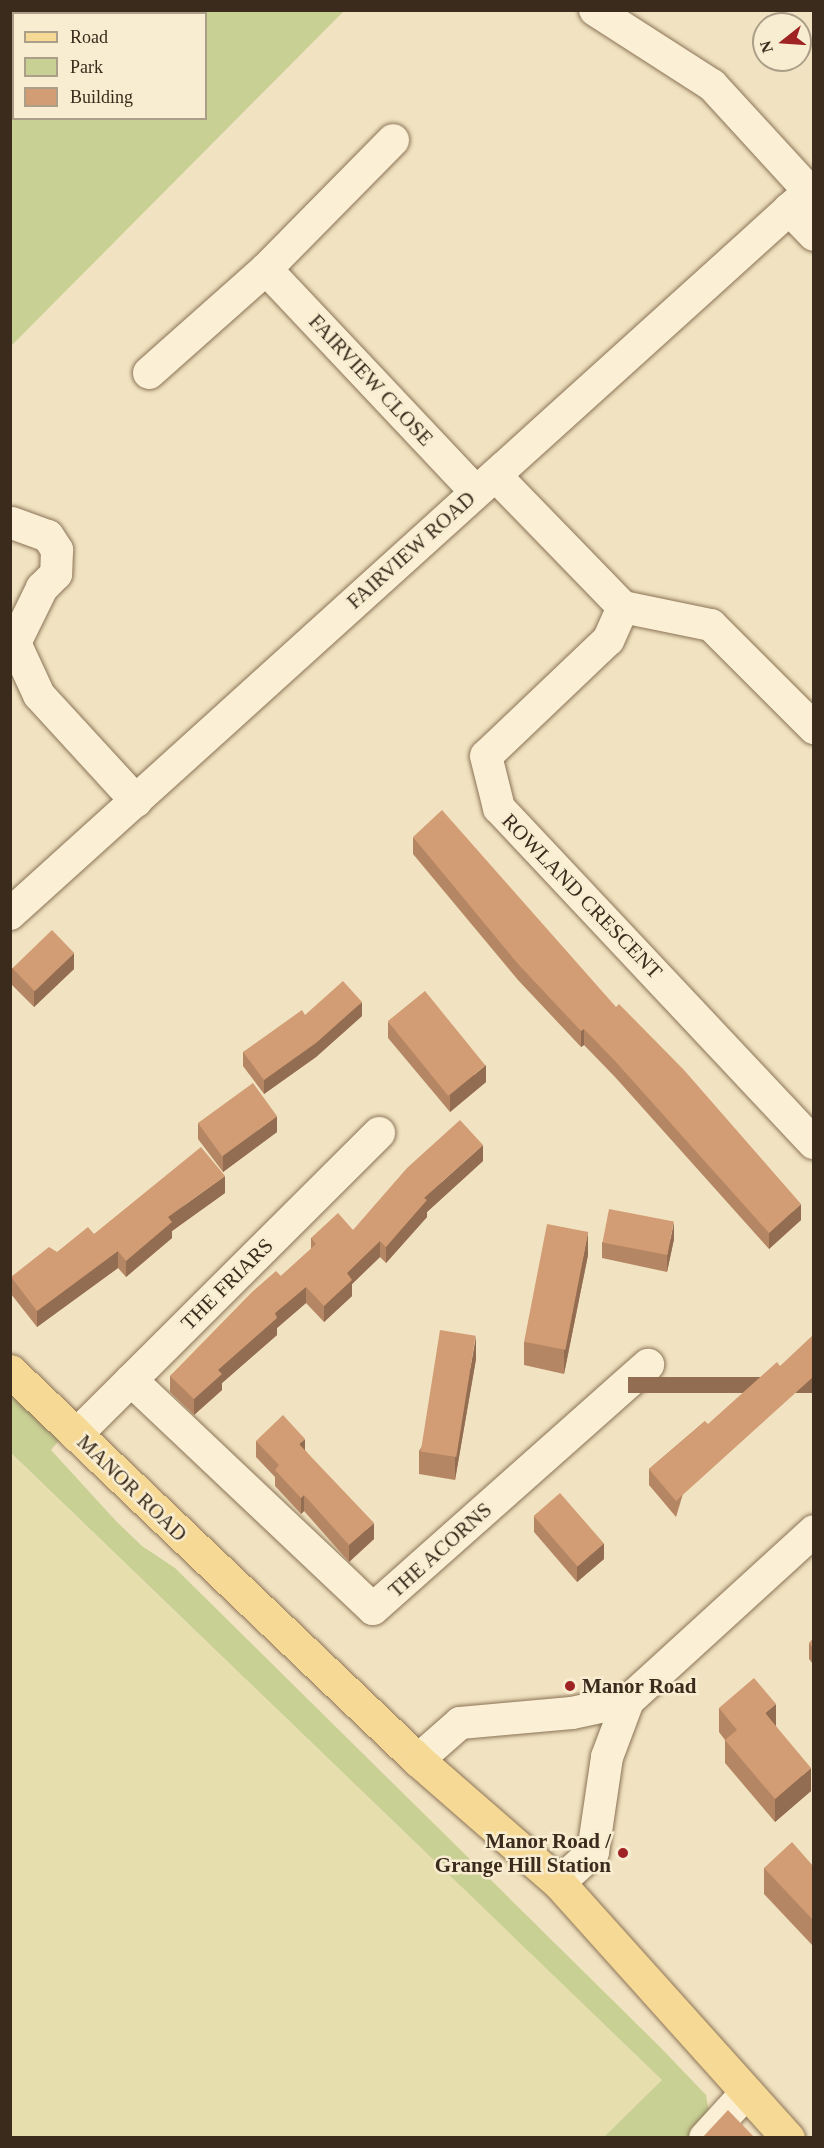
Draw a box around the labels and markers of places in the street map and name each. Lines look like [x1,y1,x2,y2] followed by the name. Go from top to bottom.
[582,1673,697,1699] place label: Manor Road
[563,1679,577,1693] marker: Manor Road
[435,1828,611,1878] place label: Manor Road / Grange Hill Station
[616,1846,630,1860] marker: Manor Road / Grange Hill Station

